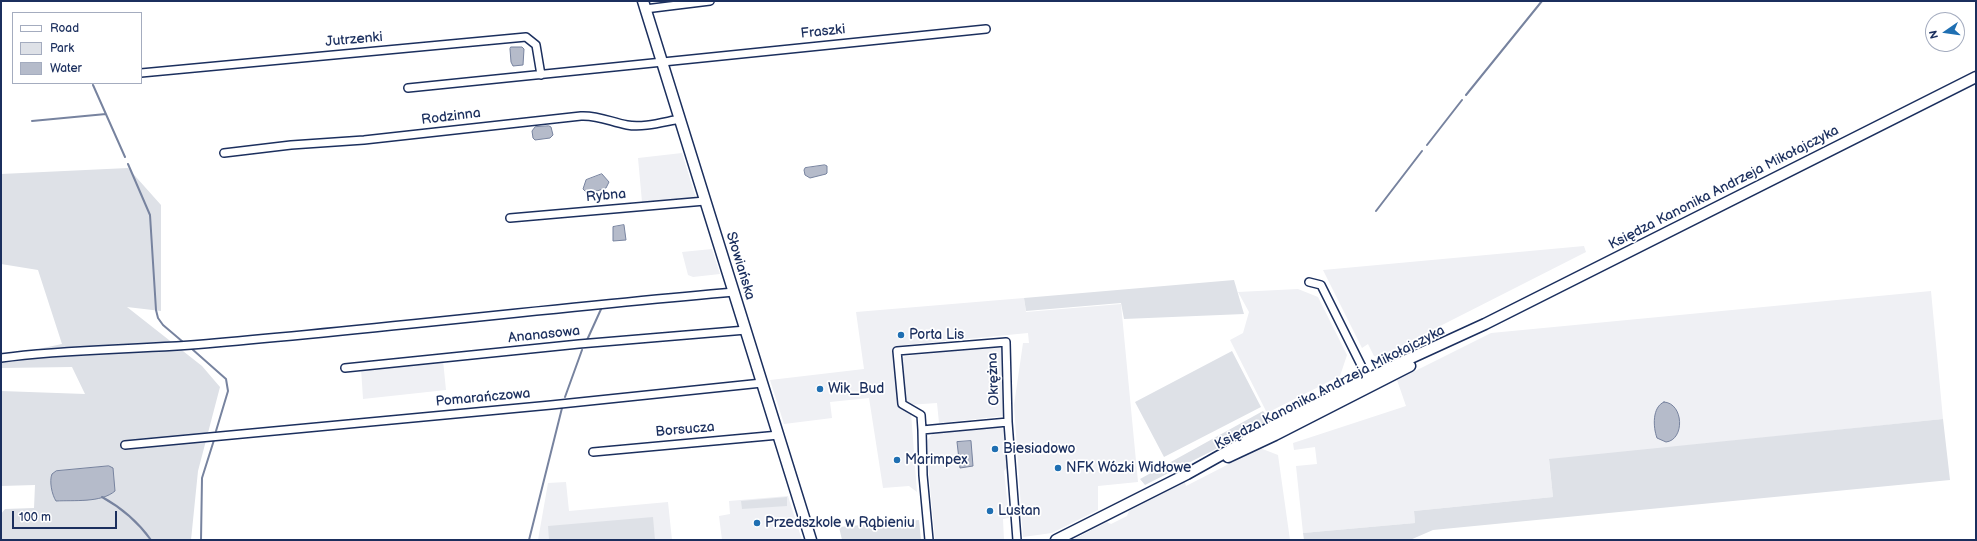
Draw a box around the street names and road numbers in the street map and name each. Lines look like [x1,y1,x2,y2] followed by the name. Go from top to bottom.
[800,21,846,43] street label: Fraszki
[325,29,383,51] street label: Jutrzenki
[420,105,482,129] street label: Rodzinna
[1606,122,1842,254] street label: Księdza Kanonika Andrzeja Mikołajczyka
[585,186,627,206] street label: Rybna
[722,230,758,302] street label: Słowiańska
[1212,322,1448,454] street label: Księdza Kanonika Andrzeja Mikołajczyka
[507,323,581,347] street label: Ananasowa
[985,352,1003,406] street label: Okrężna
[435,385,531,411] street label: Pomarańczowa
[655,419,715,441] street label: Borsucza

